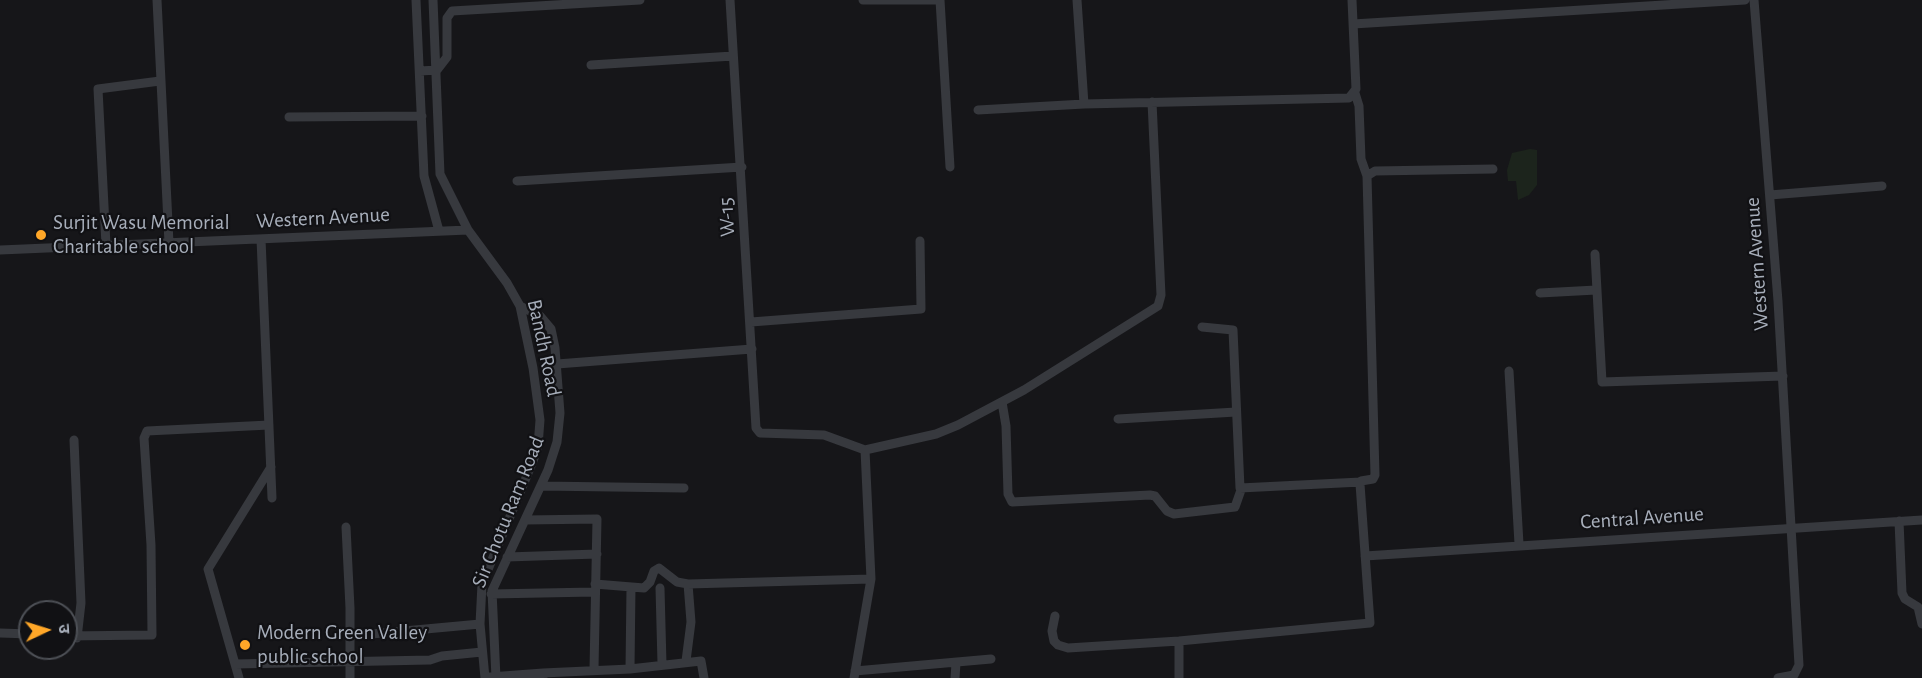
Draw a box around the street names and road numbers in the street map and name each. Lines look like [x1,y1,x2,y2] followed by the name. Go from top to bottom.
[1740,196,1774,332] street label: Western Avenue
[713,197,741,237] street label: W-15
[256,202,390,234] street label: Western Avenue
[521,297,567,399] street label: Bandh Road
[466,433,550,591] street label: Sir Chotu Ram Road
[1579,501,1705,535] street label: Central Avenue

